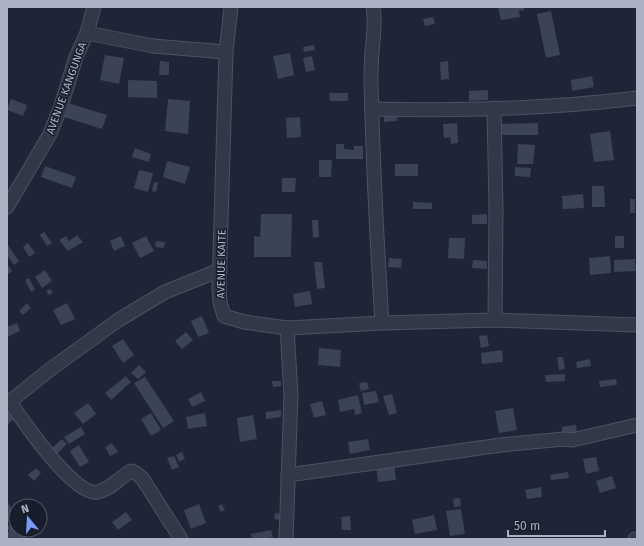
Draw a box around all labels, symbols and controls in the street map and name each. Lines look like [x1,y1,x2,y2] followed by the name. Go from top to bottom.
[44,40,89,136] street label: AVENUE KANGUNGA
[214,229,229,299] street label: AVENUE KAITE
[8,498,48,538] north arrow
[20,502,31,516] text: N
[508,512,605,538] scale bar
[514,519,540,533] text: 50 m

